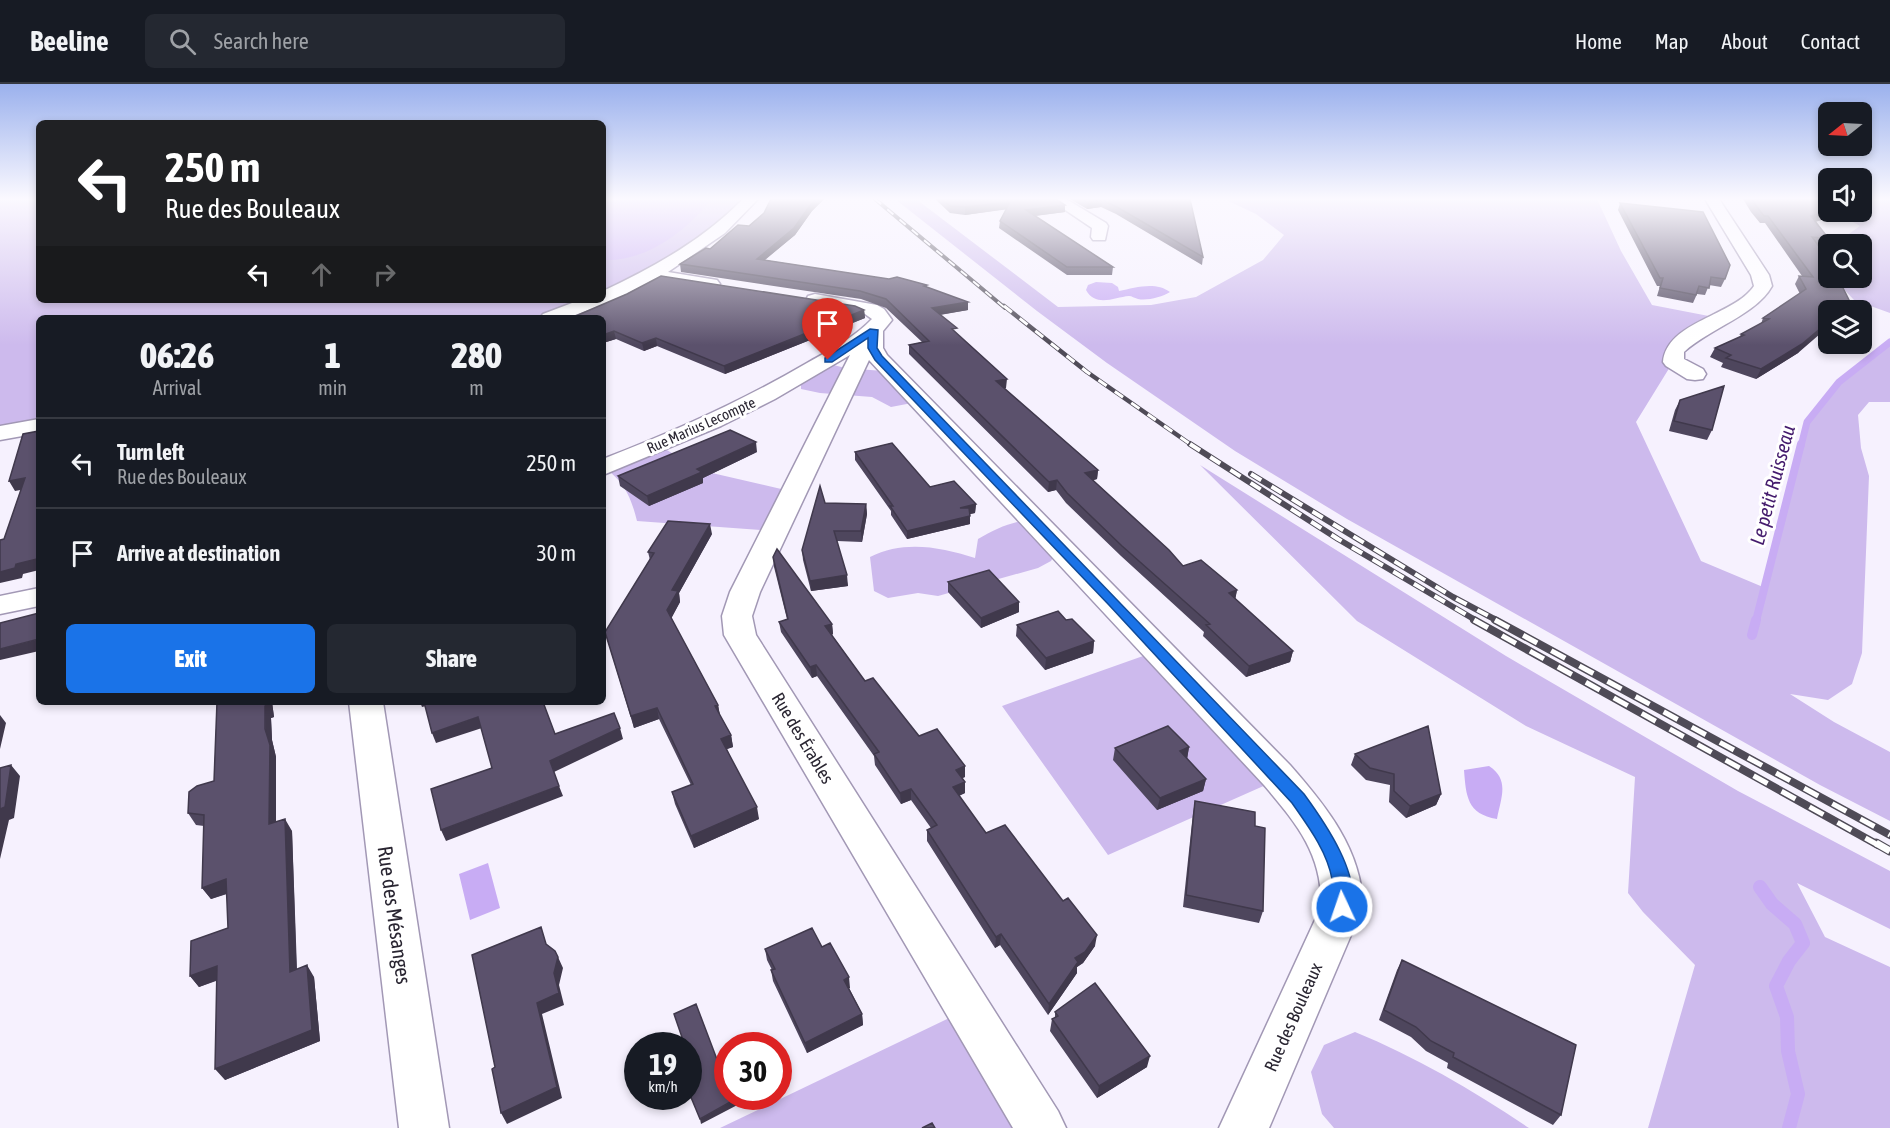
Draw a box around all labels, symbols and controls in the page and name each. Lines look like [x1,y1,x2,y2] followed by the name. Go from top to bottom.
[145,14,565,68] search box
[30,25,109,57] text: Beeline
[166,25,199,58] icon: search
[214,28,309,54] text: Search here
[1575,29,1622,53] text: Home
[1655,29,1689,53] text: Map
[1722,29,1768,53] text: About
[1801,29,1860,53] text: Contact
[1818,102,1872,156] north arrow
[1818,102,1872,354] map controls
[165,143,260,191] text: 250 m
[66,144,144,222] icon: left
[1818,168,1872,222] button: sound
[165,193,340,224] text: Rue des Bouleaux
[1818,234,1872,288] button: search
[242,258,275,291] icon: left
[305,258,338,291] icon: ahead
[368,258,401,291] icon: right
[802,298,853,360] pin
[1818,300,1872,354] button: layers
[811,307,844,340] icon: arrive
[140,334,214,376] text: 06:26
[324,334,341,376] text: 1
[451,334,502,376] text: 280
[153,376,202,399] text: Arrival
[318,376,347,399] text: min
[469,376,484,399] text: m
[644,393,758,457] street label: Rue Marius Lecompte
[1745,422,1799,547] water label: Le petit Ruisseau
[117,439,184,465] text: Turn left
[66,447,99,480] icon: left
[526,450,576,476] text: 250 m
[117,465,247,488] text: Rue des Bouleaux
[66,537,99,570] icon: arrive
[117,540,280,566] text: Arrive at destination
[536,540,576,566] text: 30 m
[66,624,315,693] button: Exit
[327,624,576,693] button: Share
[768,689,838,787] street label: Rue des Érables
[373,844,417,986] street label: Rue des Mésanges
[1310,875,1374,939] position arrow
[1260,959,1326,1075] street label: Rue des Bouleaux
[714,1032,792,1110] speed limit sign: 30
[649,1047,677,1081] text: 19
[648,1078,678,1095] text: km/h

